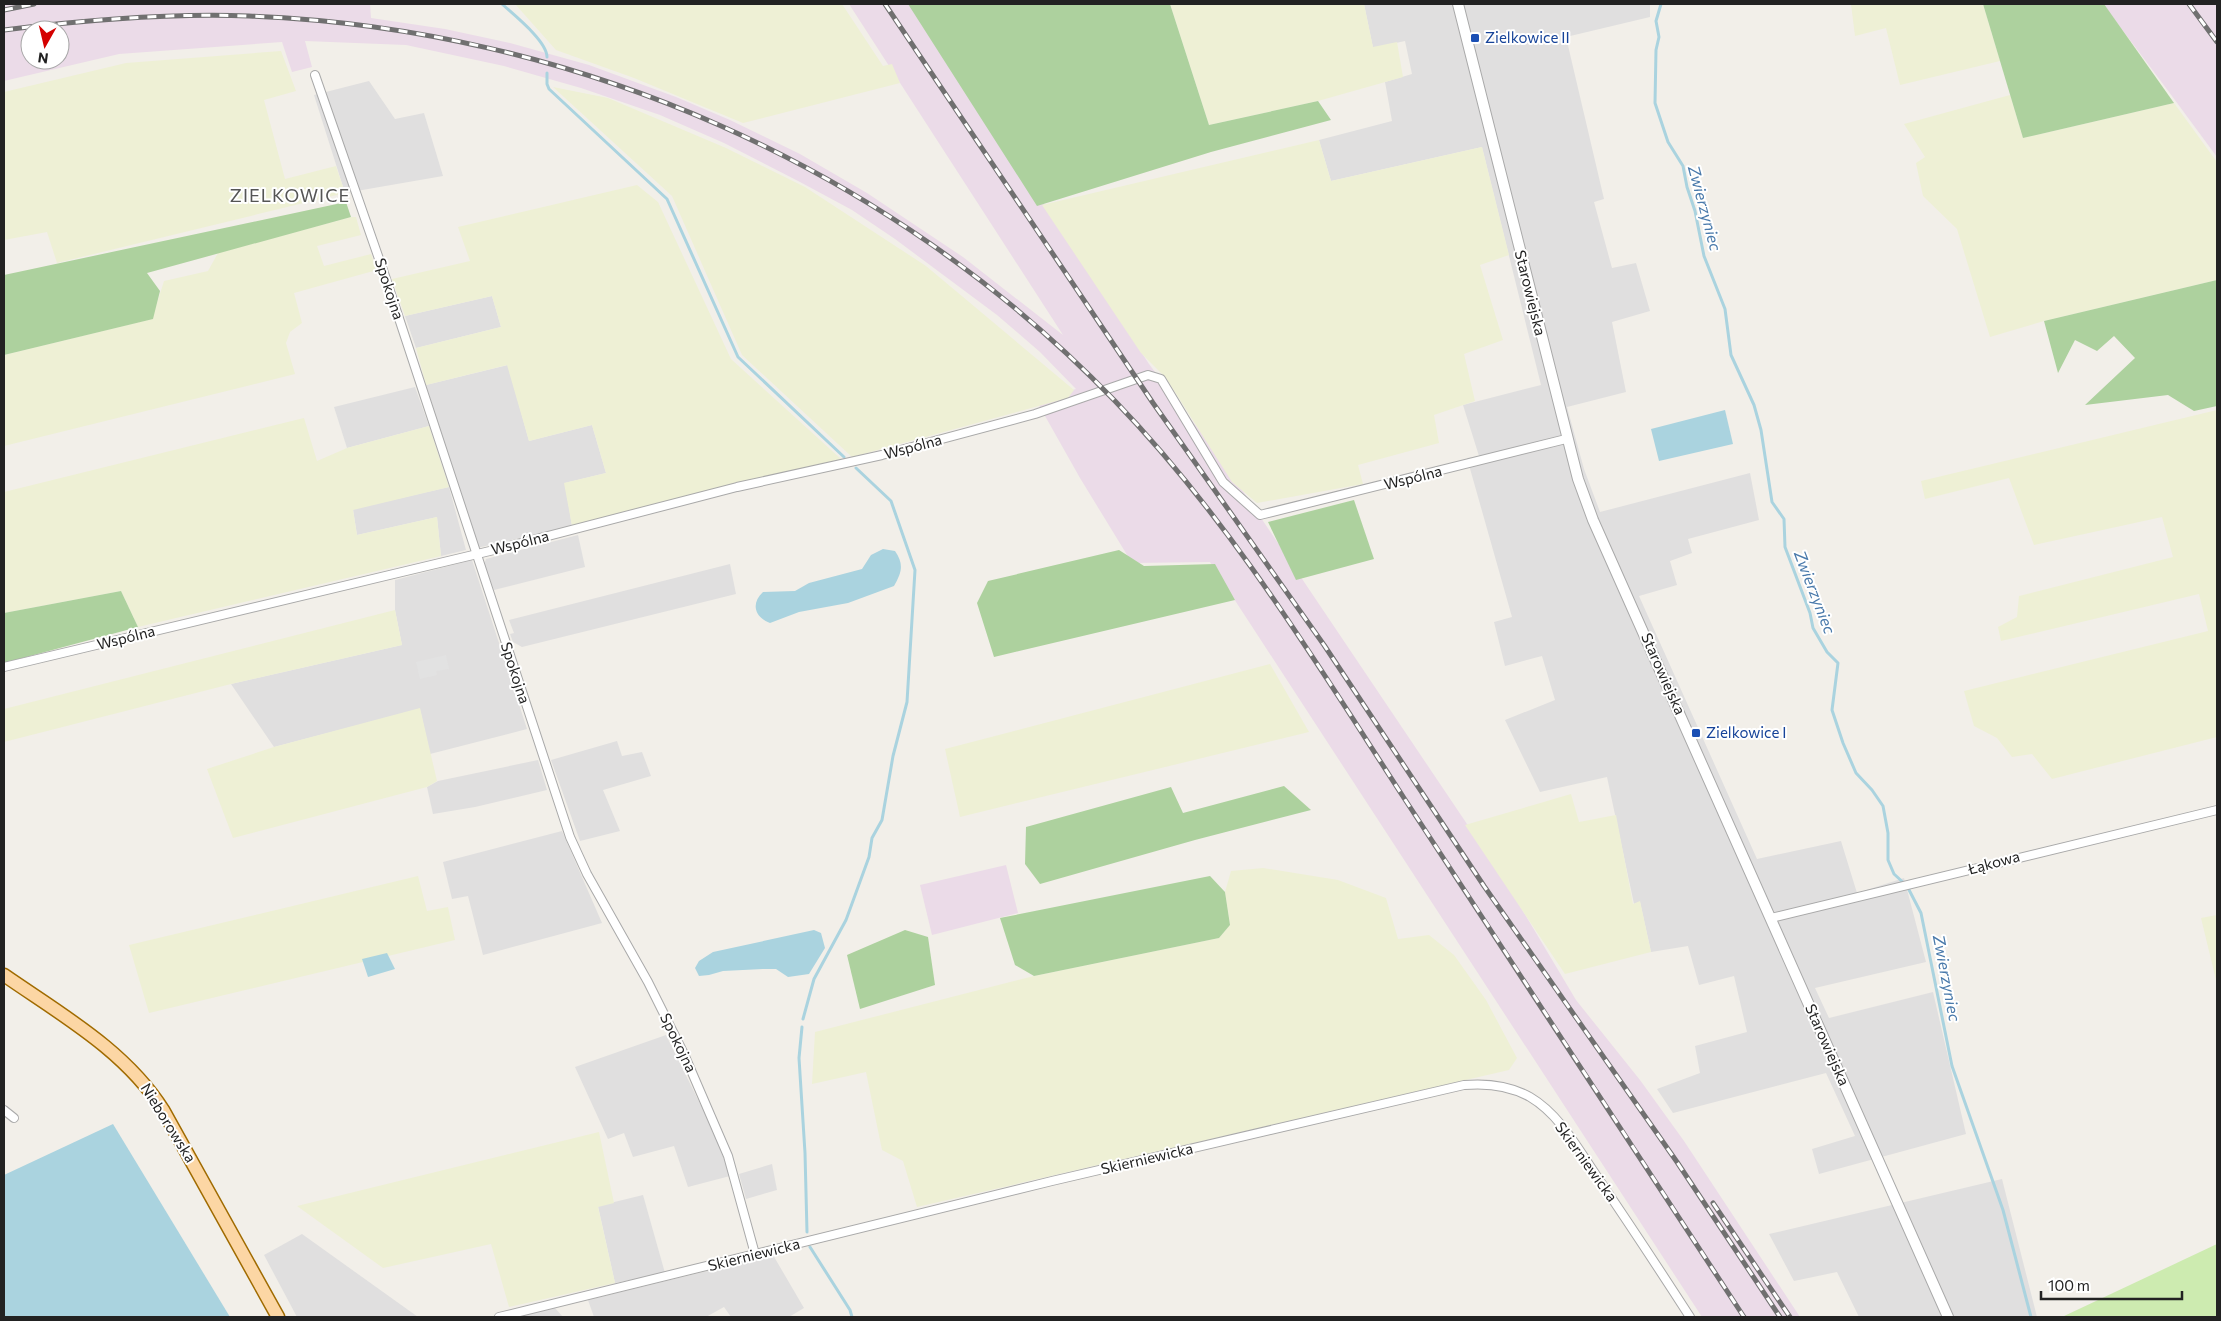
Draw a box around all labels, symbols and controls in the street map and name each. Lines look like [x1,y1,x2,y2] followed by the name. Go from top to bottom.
[20,20,70,70] north arrow
[1485,28,1570,46] place label: Zielkowice II
[1469,32,1481,44] marker: Zielkowice II
[37,49,50,68] text: N
[1685,162,1726,253] water label: Zwierzyniec
[230,184,350,206] district label: ZIELKOWICE
[1512,248,1550,337] street label: Starowiejska
[372,256,408,322] street label: Spokojna
[882,430,944,462] street label: Wspólna
[1382,461,1444,493] street label: Wspólna
[489,526,551,558] street label: Wspólna
[1791,547,1840,636] water label: Zwierzyniec
[95,621,157,653] street label: Wspólna
[1638,630,1690,717] street label: Starowiejska
[498,640,534,706] street label: Spokojna
[1706,723,1786,741] place label: Zielkowice I
[1690,727,1702,739] marker: Zielkowice I
[1965,847,2022,878] street label: Łąkowa
[1930,932,1965,1023] water label: Zwierzyniec
[1802,1001,1854,1088] street label: Starowiejska
[657,1010,701,1075] street label: Spokojna
[137,1079,200,1165] street label: Nieborowska
[1552,1118,1622,1205] street label: Skierniewicka
[1099,1139,1195,1177] street label: Skierniewicka
[706,1234,802,1274] street label: Skierniewicka
[2041,1268,2182,1300] scale bar
[2048,1276,2090,1294] text: 100 m

